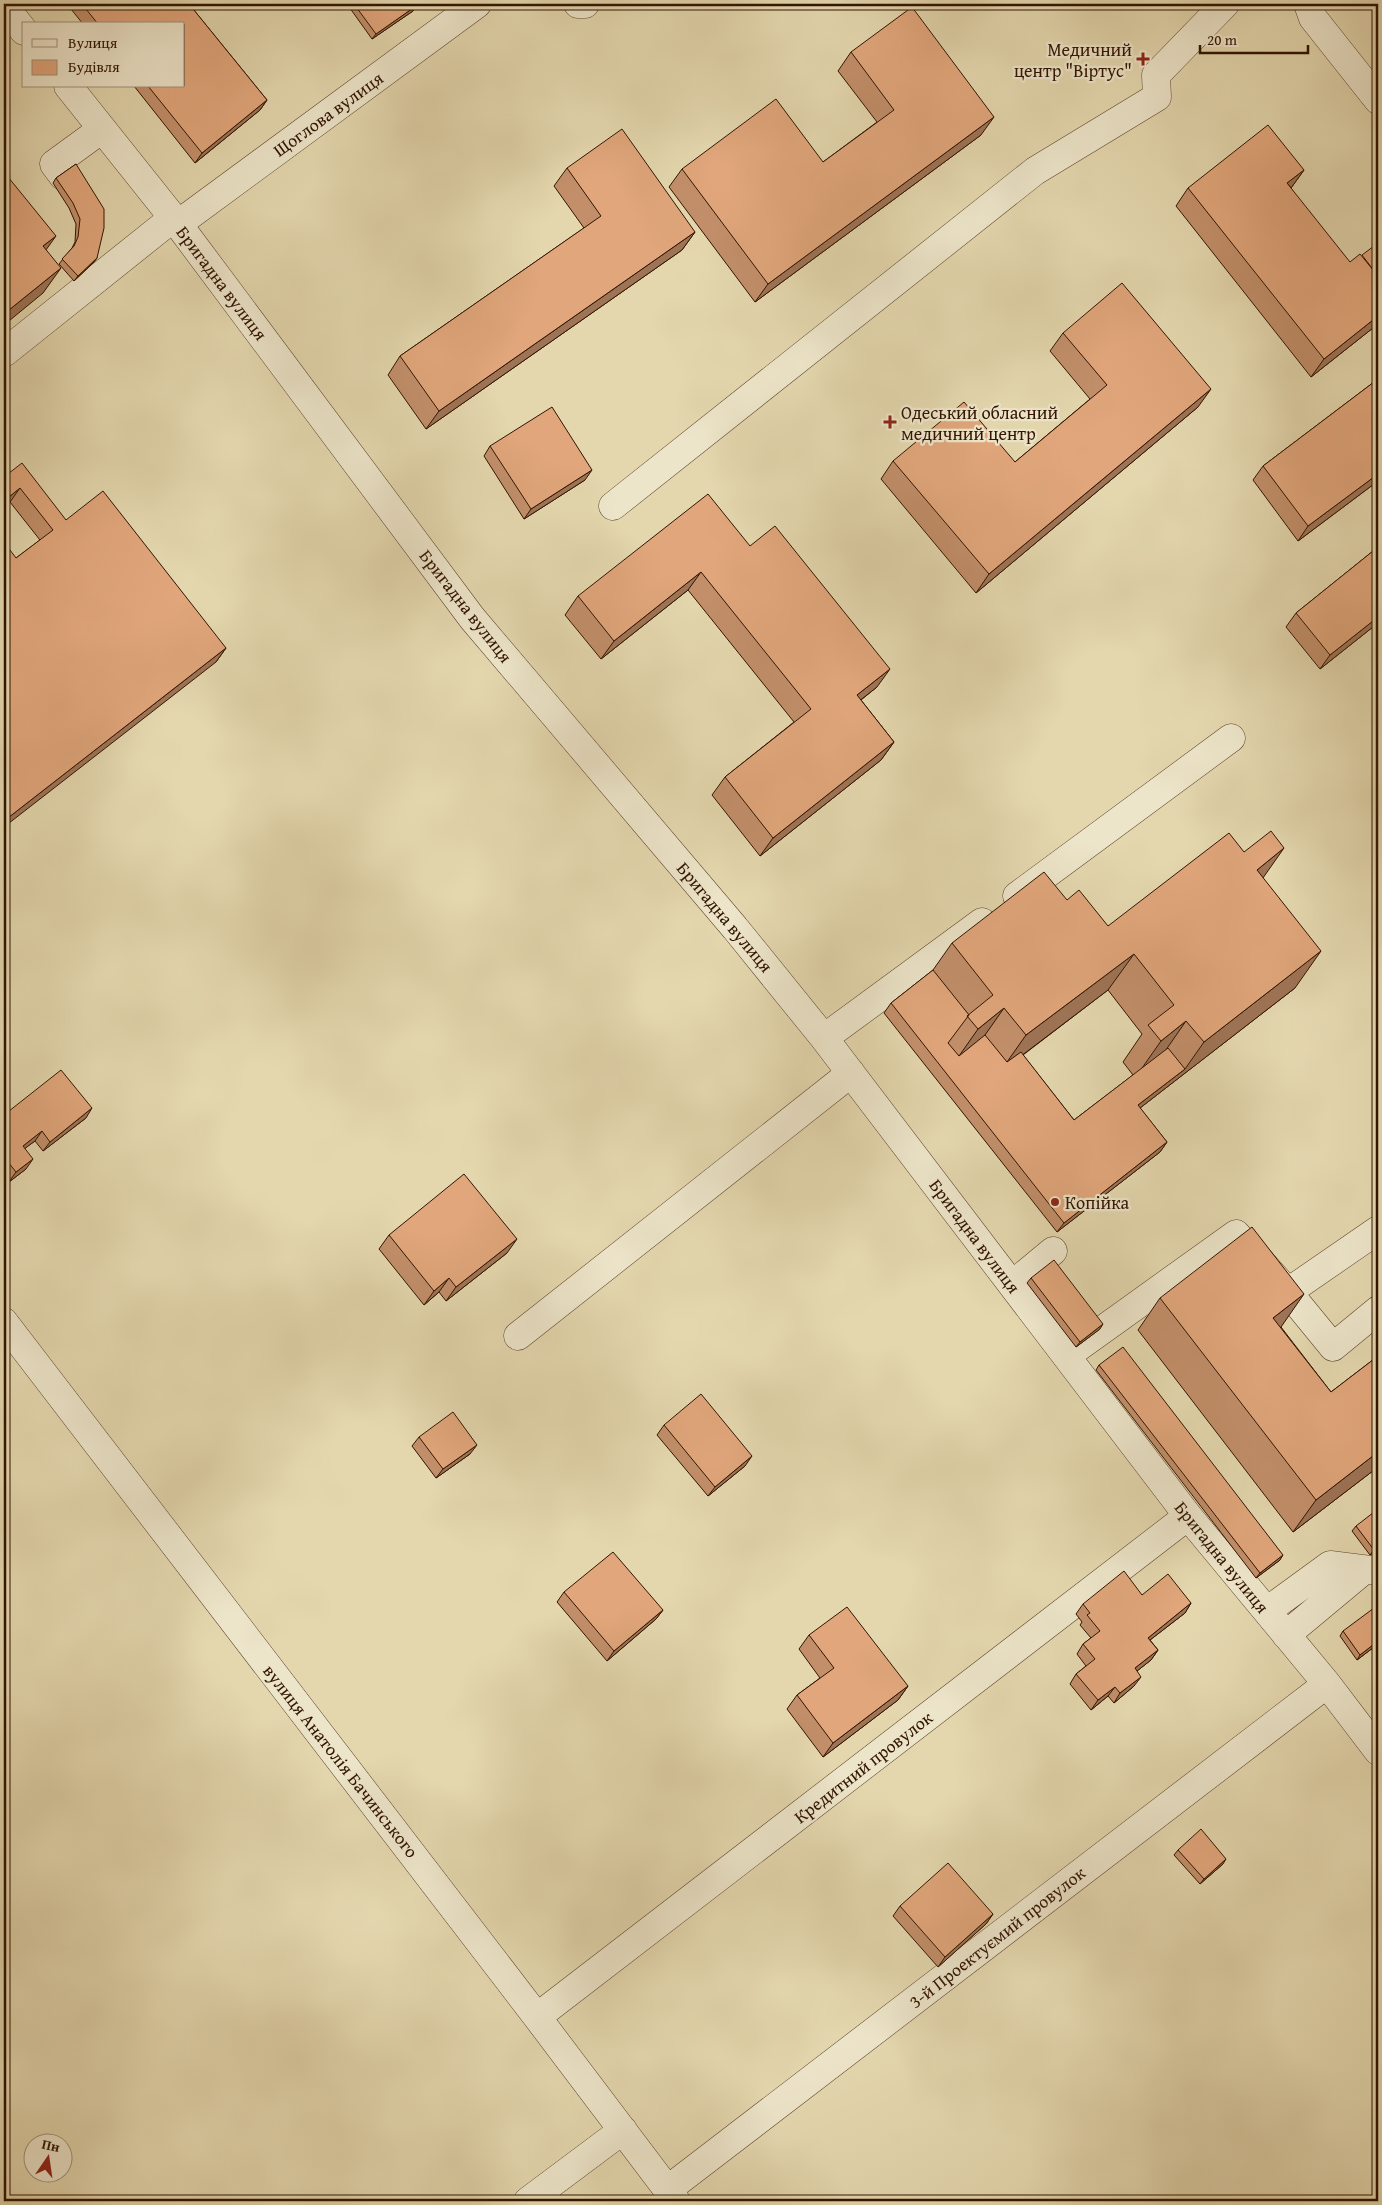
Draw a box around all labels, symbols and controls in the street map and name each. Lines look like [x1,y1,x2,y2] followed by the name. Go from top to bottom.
[22,22,185,88] legend
[1200,22,1307,54] scale bar
[1207,29,1238,50] text: 20 m
[68,32,118,53] text: Вулиця
[1014,36,1132,84] place label: Медичний центр "Віртус"
[1136,52,1150,66] marker: Медичний центр "Віртус"
[68,56,120,77] text: Будівля
[267,65,389,163] street label: Щоглова вулиця
[170,220,274,346] street label: Бригадна вулиця
[901,399,1058,447] place label: Одеський обласний медичний центр
[883,415,897,429] marker: Одеський обласний медичний центр
[413,544,519,668] street label: Бригадна вулиця
[670,856,780,978] street label: Бригадна вулиця
[923,1173,1027,1299] street label: Бригадна вулиця
[1065,1189,1130,1216] place label: Копійка
[1049,1196,1061,1208] marker: Копійка
[1168,1495,1276,1619] street label: Бригадна вулиця
[257,1658,425,1864] street label: вулиця Анатолія Бачинського
[788,1704,939,1830] street label: Кредитний провулок
[903,1859,1091,2015] street label: 3-й Проектуємий провулок
[22,2132,72,2182] north arrow
[40,2134,62,2157] text: Пн

